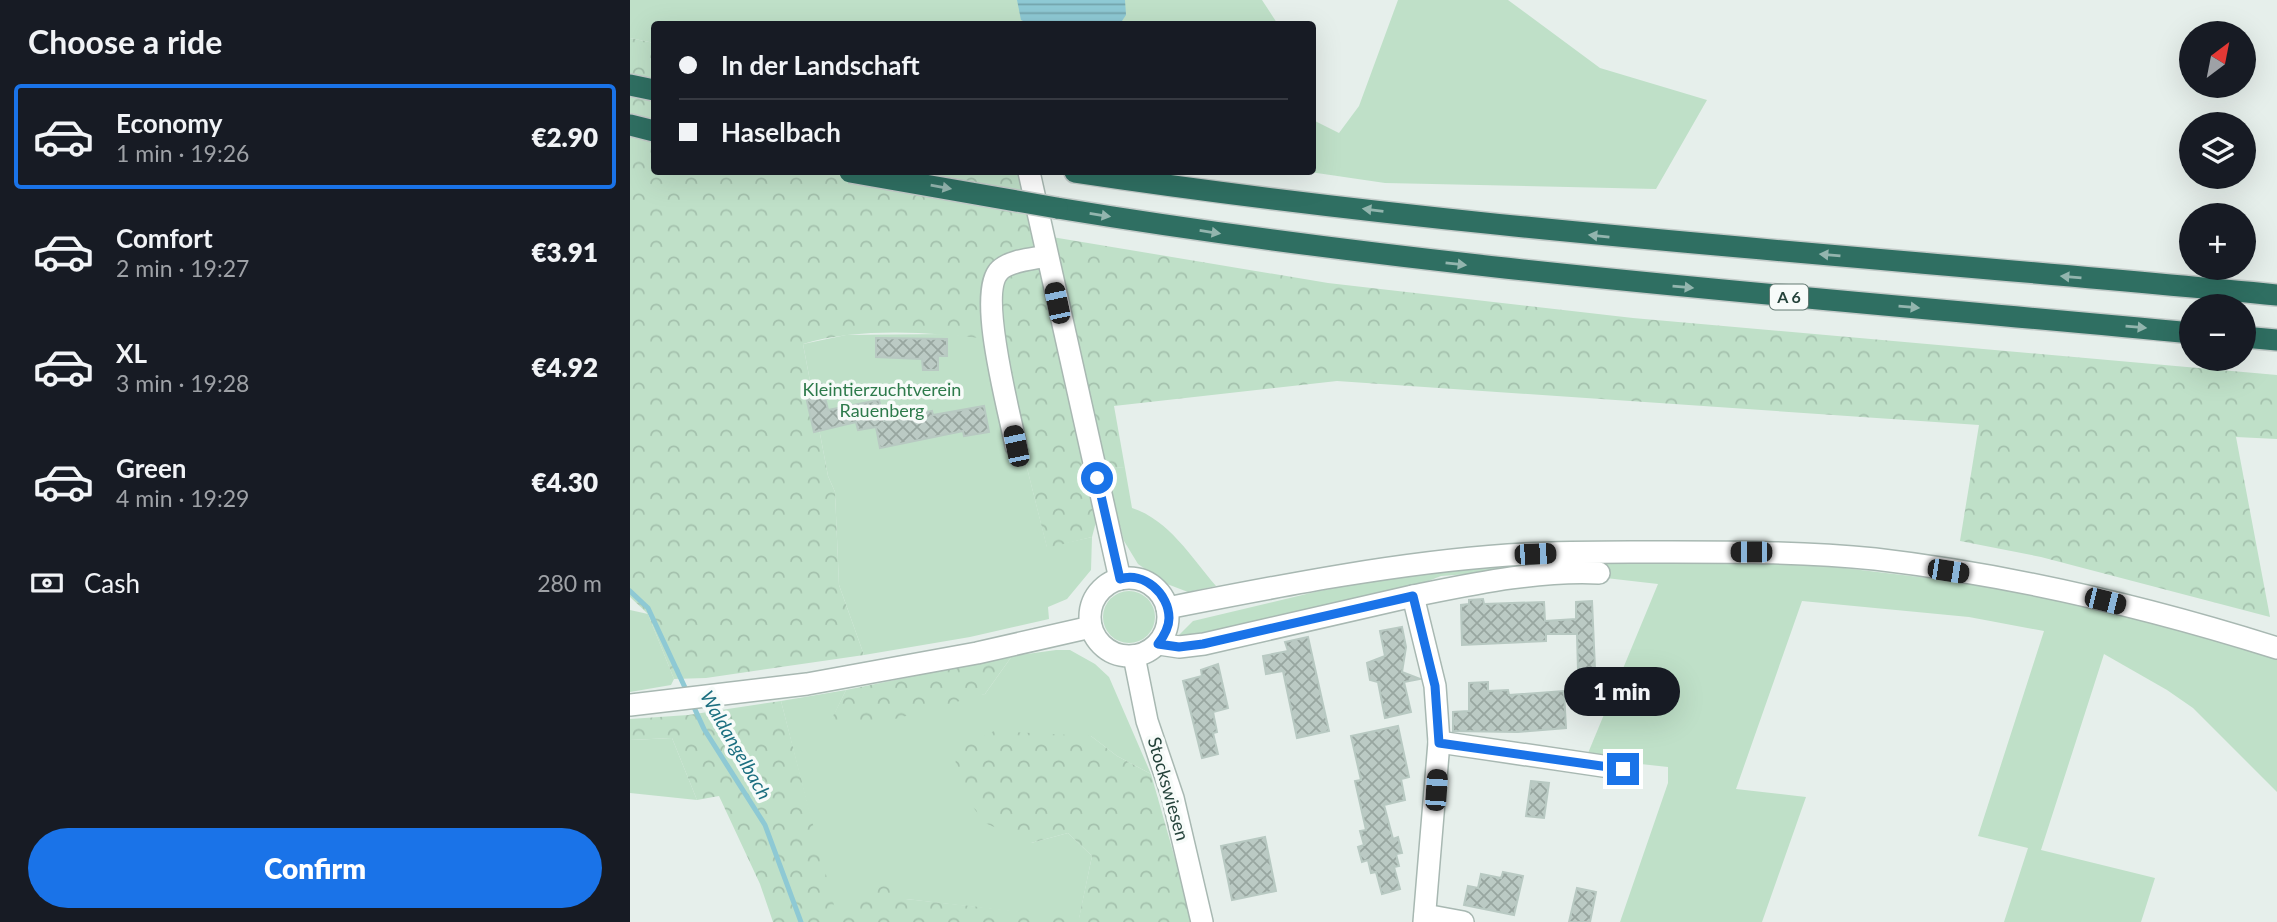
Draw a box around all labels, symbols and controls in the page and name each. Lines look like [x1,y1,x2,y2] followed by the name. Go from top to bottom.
[2179,21,2256,98] north arrow
[2179,21,2256,371] map controls
[28,22,222,61] text: Choose a ride
[721,49,920,81] text: In der Landschaft
[32,105,95,168] icon: car
[116,107,222,139] text: Economy
[2179,112,2256,189] button: layers
[721,116,841,148] text: Haselbach
[531,121,598,153] text: €2.90
[116,139,249,167] text: 1 min · 19:26
[931,182,953,193] one-way arrow
[2179,203,2256,280] button: +
[1362,205,1384,216] one-way arrow
[1089,210,1111,221] one-way arrow
[32,220,95,283] icon: car
[116,222,213,254] text: Comfort
[1199,227,1221,238] one-way arrow
[1588,230,1610,241] one-way arrow
[531,236,598,268] text: €3.91
[1818,249,1840,260] one-way arrow
[116,254,249,282] text: 2 min · 19:27
[1445,258,1467,269] one-way arrow
[2060,271,2082,282] one-way arrow
[1043,280,1072,326] car
[1672,282,1694,293] one-way arrow
[1770,284,1808,310] road number: A 6
[2179,294,2256,371] button: −
[1898,302,1920,313] one-way arrow
[2125,322,2147,333] one-way arrow
[32,335,95,398] icon: car
[116,337,147,369] text: XL
[531,351,598,383] text: €4.92
[116,369,249,397] text: 3 min · 19:28
[803,378,961,421] park label: Kleintierzuchtverein Rauenberg
[1002,423,1031,469] car
[32,450,95,513] icon: car
[116,452,186,484] text: Green
[1081,462,1113,494] route start
[531,466,598,498] text: €4.30
[116,484,249,512] text: 4 min · 19:29
[1731,542,1773,563] car
[1514,543,1557,565] car
[1926,557,1971,585] car
[28,564,66,602] icon: cash
[84,567,140,599] text: Cash
[537,569,602,597] text: 280 m
[2083,586,2128,616] car
[1565,668,1681,716] callout: 1 min
[1593,677,1651,705] text: 1 min
[696,686,777,803] water label: Waldangelbach
[1144,734,1194,843] street label: Stockswiesen
[1607,753,1639,785] route end
[1425,768,1448,812] car
[28,828,602,908] button: Confirm

